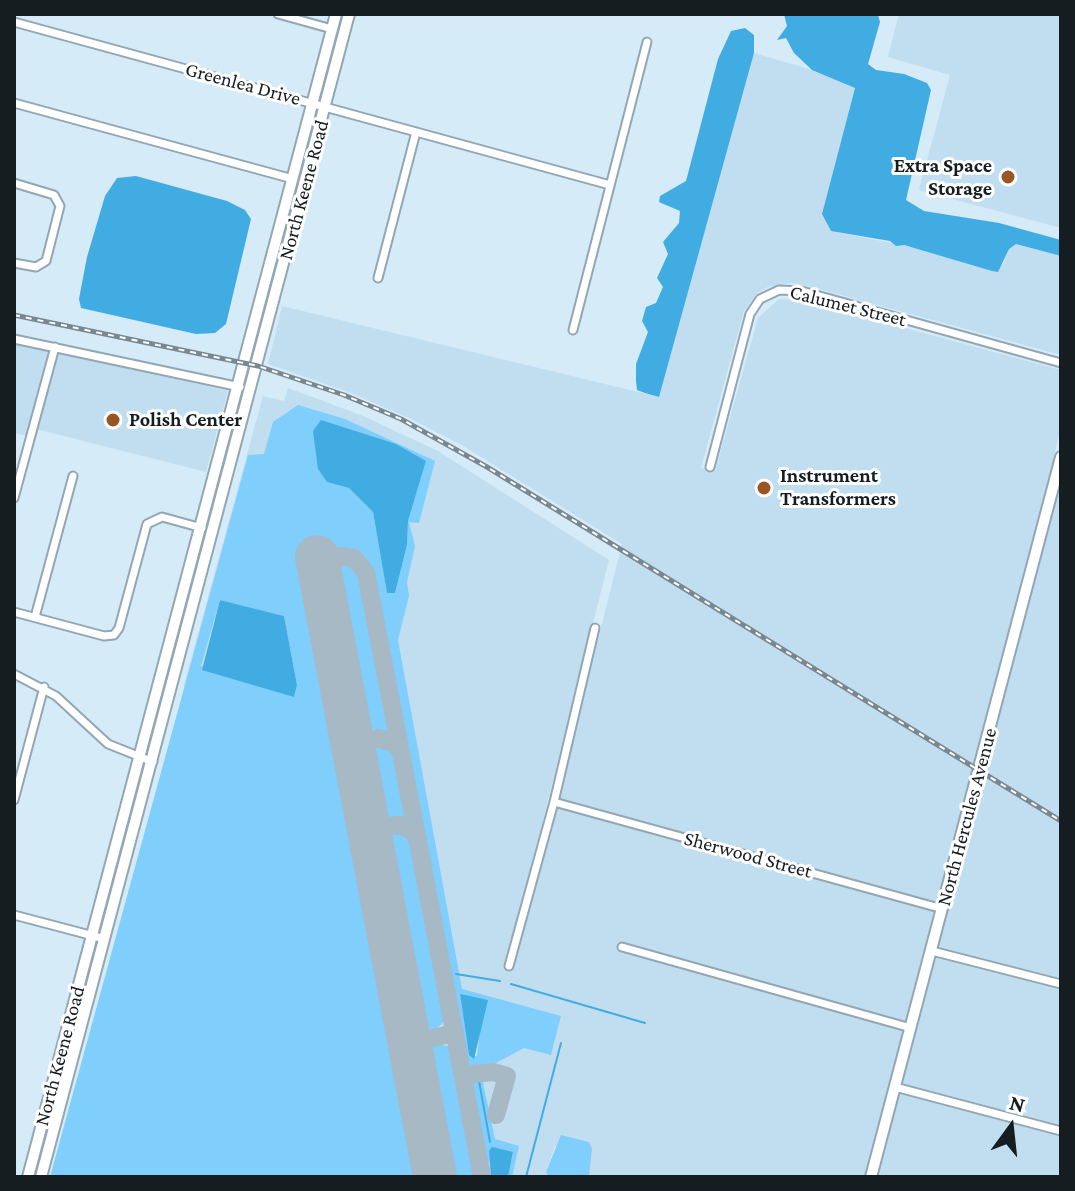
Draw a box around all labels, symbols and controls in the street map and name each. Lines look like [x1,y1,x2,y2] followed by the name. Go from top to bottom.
[183,57,303,111] street label: Greenlea Drive
[274,117,334,263] street label: North Keene Road
[894,154,992,201] place label: Extra Space Storage
[999,168,1017,186] marker: Extra Space Storage
[787,280,909,332] street label: Calumet Street
[129,408,242,432] place label: Polish Center
[104,411,122,429] marker: Polish Center
[780,464,896,511] place label: Instrument Transformers
[755,479,773,497] marker: Instrument Transformers
[932,725,1002,909] street label: North Hercules Avenue
[681,826,815,884] street label: Sherwood Street
[30,983,90,1129] street label: North Keene Road
[971,1087,1051,1167] north arrow
[1007,1089,1028,1117] text: N

